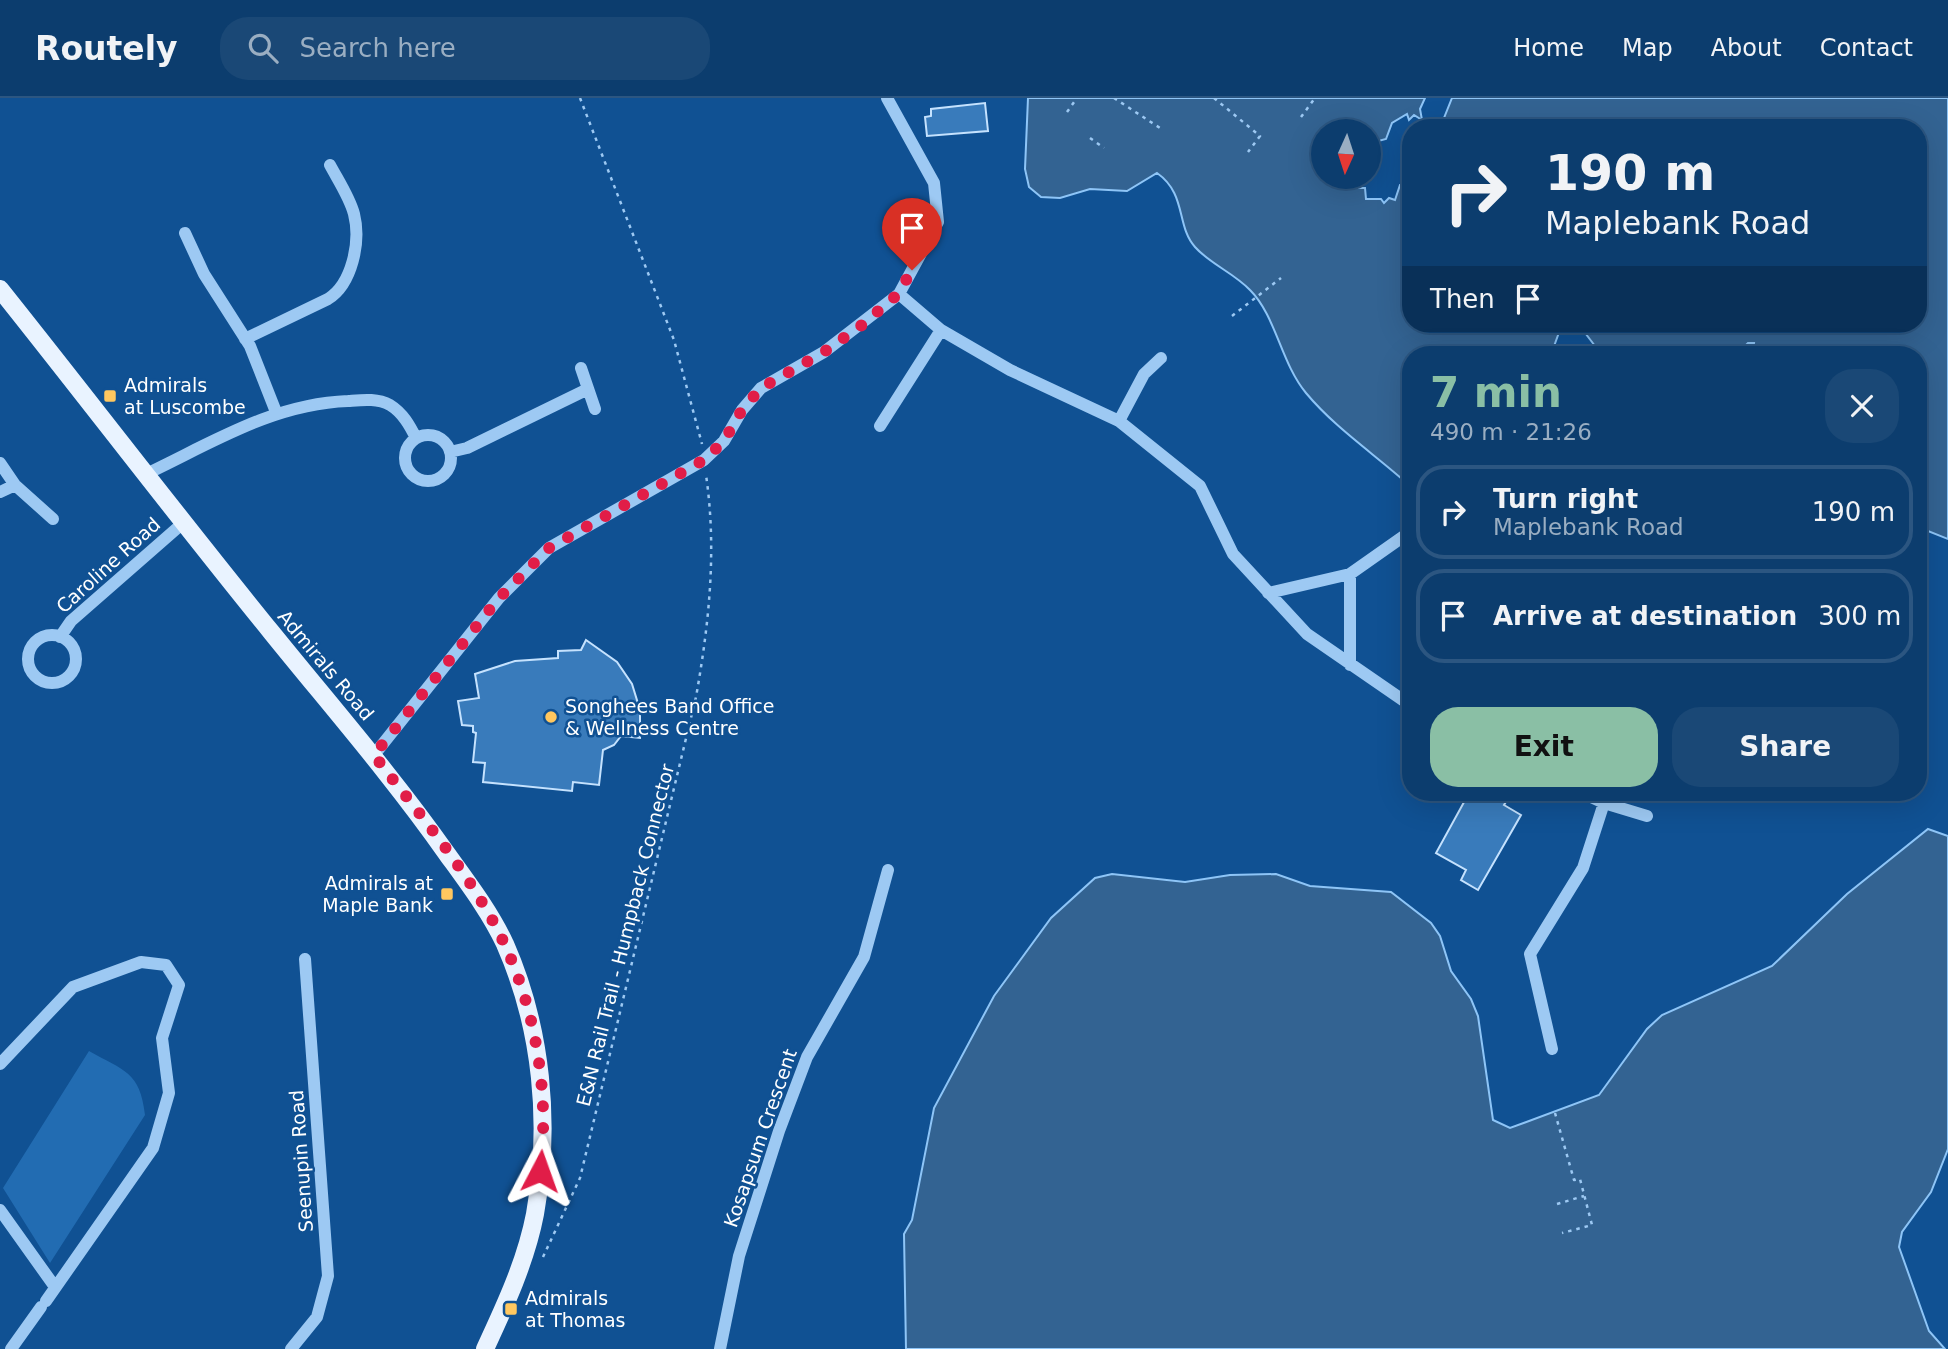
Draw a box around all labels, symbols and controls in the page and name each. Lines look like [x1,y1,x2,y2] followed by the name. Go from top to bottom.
[220,17,710,80] search box
[35,29,178,68] text: Routely
[244,29,282,67] icon: search
[300,33,456,63] text: Search here
[1513,34,1584,62] text: Home
[1622,34,1673,62] text: Map
[1711,34,1782,62] text: About
[1820,34,1913,62] text: Contact
[1311,119,1381,189] north arrow
[1311,119,1381,189] map controls
[1545,145,1715,202] text: 190 m
[1430,147,1521,238] icon: right
[882,198,942,270] pin
[1545,204,1810,242] text: Maplebank Road
[893,209,931,247] icon: arrive
[1509,280,1547,318] icon: arrive
[1430,284,1495,314] text: Then
[1430,368,1562,417] text: 7 min
[1825,369,1899,443] button: close
[124,374,246,418] place label: Admirals at Luscombe
[102,388,118,404] marker: Admirals at Luscombe
[1430,419,1592,445] text: 490 m · 21:26
[1493,484,1638,514] text: Turn right
[1434,493,1472,531] icon: right
[1812,497,1895,527] text: 190 m
[52,513,164,617] street label: Caroline Road
[1493,514,1684,540] text: Maplebank Road
[1434,597,1472,635] icon: arrive
[1493,601,1797,631] text: Arrive at destination
[1818,601,1901,631] text: 300 m
[274,606,378,724] street label: Admirals Road
[565,695,774,739] place label: Songhees Band Office & Wellness Centre
[1430,707,1658,787] button: Exit
[1672,707,1899,787] button: Share
[543,709,559,725] marker: Songhees Band Office & Wellness Centre
[572,761,678,1108] street label: E&N Rail Trail - Humpback Connector
[322,872,433,916] place label: Admirals at Maple Bank
[439,886,455,902] marker: Admirals at Maple Bank
[719,1046,801,1230] street label: Kosapsum Crescent
[285,1089,317,1233] street label: Seenupin Road
[503,1134,577,1208] position arrow
[525,1287,625,1331] place label: Admirals at Thomas
[503,1301,519,1317] marker: Admirals at Thomas

